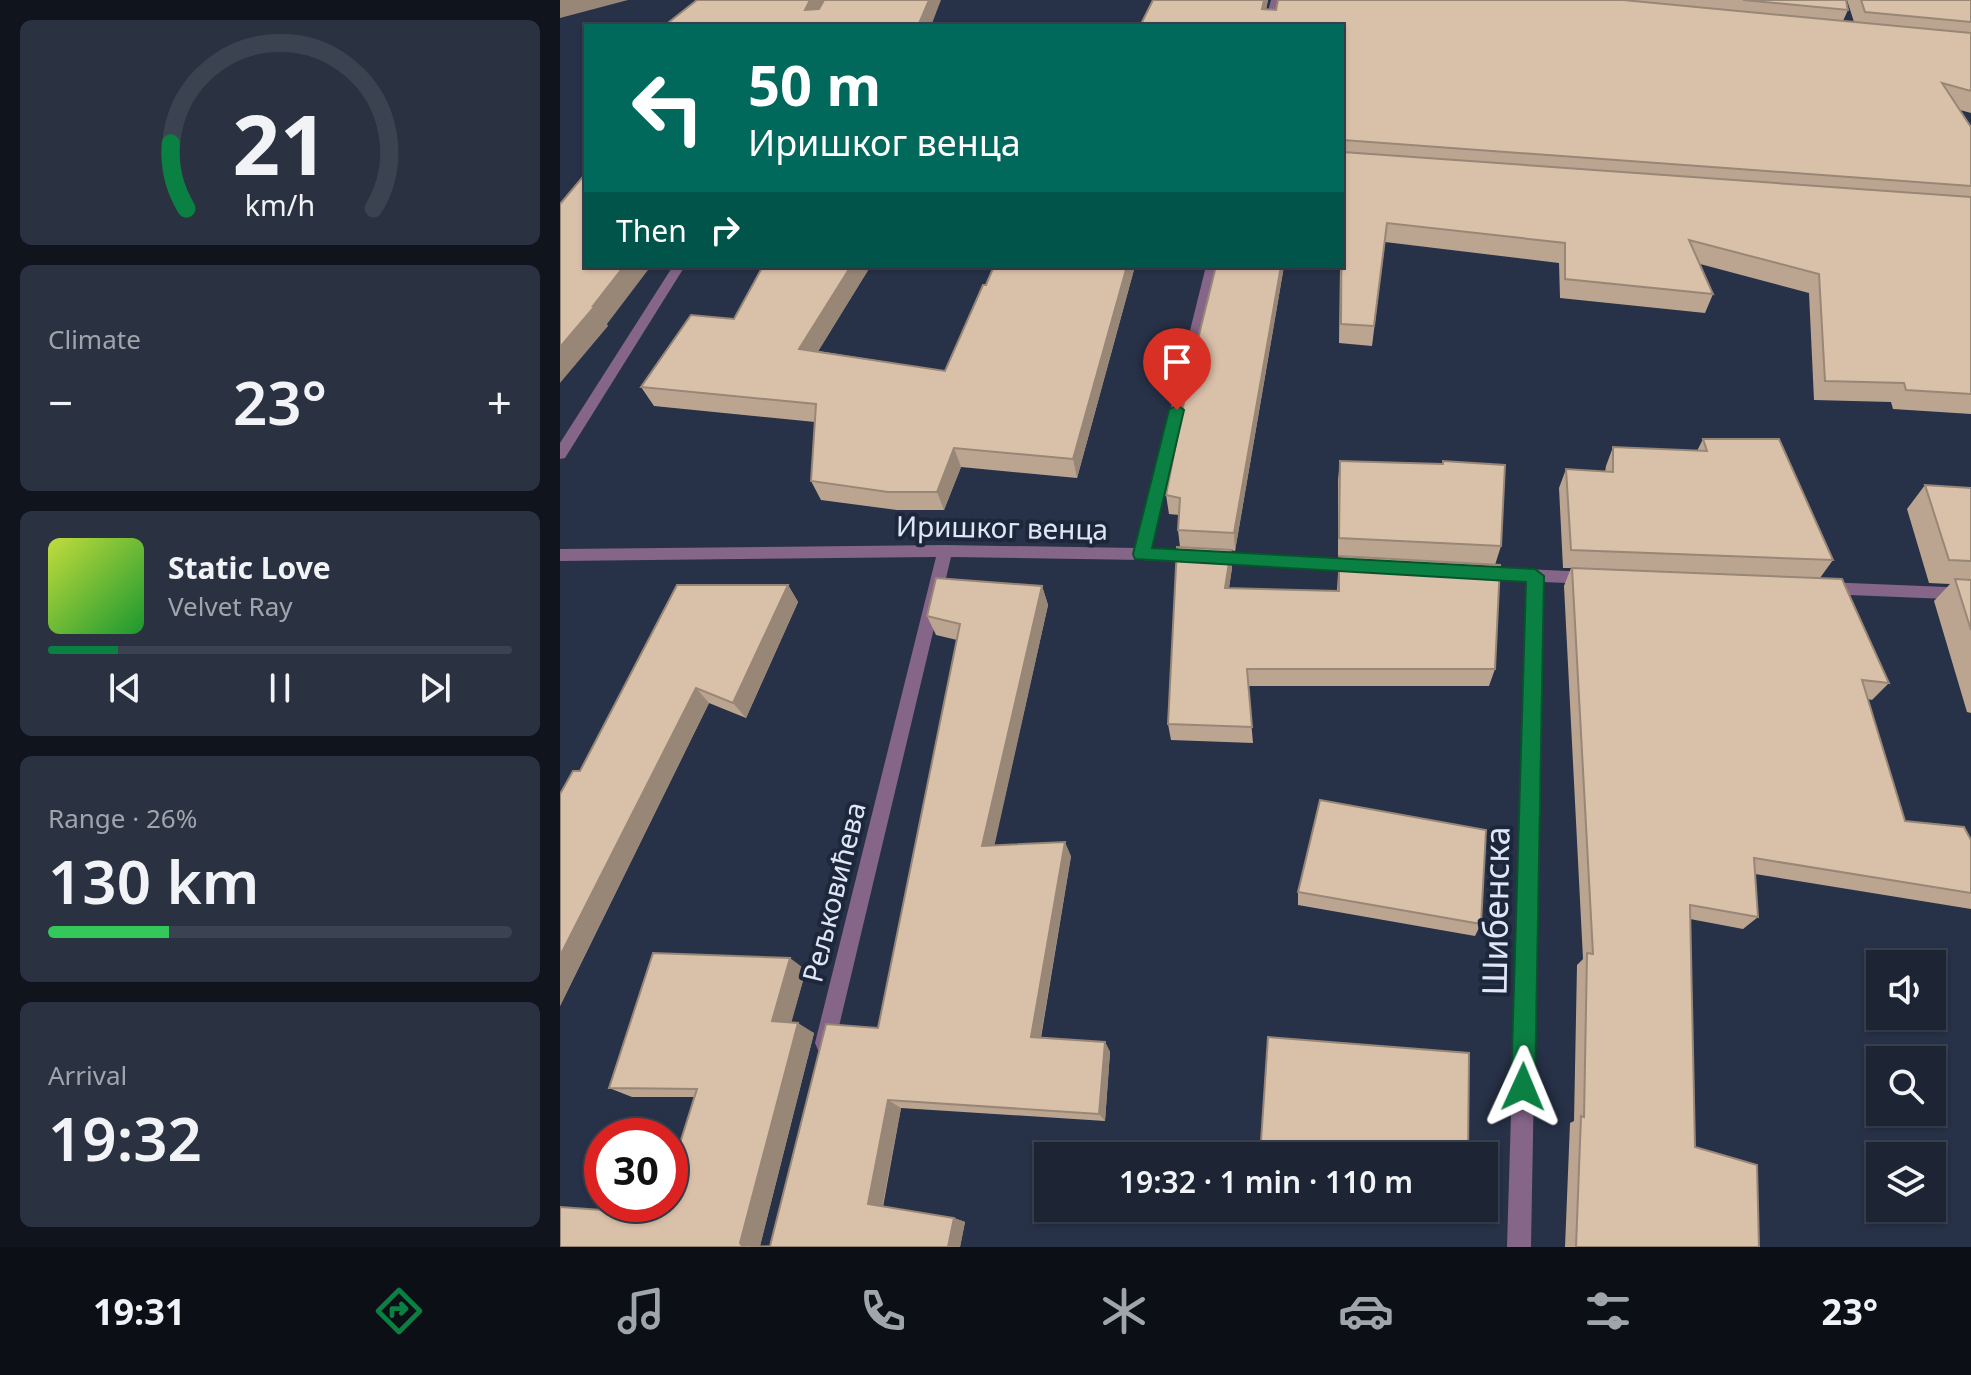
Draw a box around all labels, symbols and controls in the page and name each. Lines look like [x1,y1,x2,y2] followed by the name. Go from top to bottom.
[748,46,881,122] text: 50 m
[616,56,720,160] icon: left
[232,85,328,198] text: 21
[748,118,1021,167] text: Иришког венца
[245,185,315,224] text: km/h
[703,208,747,252] icon: right
[616,210,687,251] text: Then
[48,321,141,357] text: Climate
[1143,328,1211,410] pin
[1155,340,1199,384] icon: arrive
[233,361,327,443] text: 23°
[48,372,73,432] text: −
[487,372,512,432] text: +
[896,506,1108,548] street label: Иришког венца
[168,547,331,588] text: Static Love
[168,588,293,624] text: Velvet Ray
[103,666,147,710] icon: previous
[258,666,302,710] icon: pause
[413,666,457,710] icon: next
[792,798,874,986] street label: Рељковићева
[48,800,197,836] text: Range · 26%
[1471,826,1519,996] street label: Шибенска
[48,840,259,922] text: 130 km
[1866,950,1946,1222] map controls
[1866,950,1946,1030] button: sound
[1481,1045,1565,1129] position arrow
[1866,1046,1946,1126] button: search
[48,1057,127,1093] text: Arrival
[48,1097,202,1179] text: 19:32
[584,1118,688,1222] speed limit sign: 30
[1866,1142,1946,1222] button: layers
[1119,1161,1413,1202] text: 19:32 · 1 min · 110 m
[371,1283,427,1339] icon: directions
[613,1283,669,1339] icon: music
[855,1283,911,1339] icon: phone
[1096,1283,1152,1339] icon: climate
[1338,1283,1394,1339] icon: car
[1580,1283,1636,1339] icon: filters
[93,1287,185,1336] text: 19:31
[1822,1287,1878,1336] text: 23°

